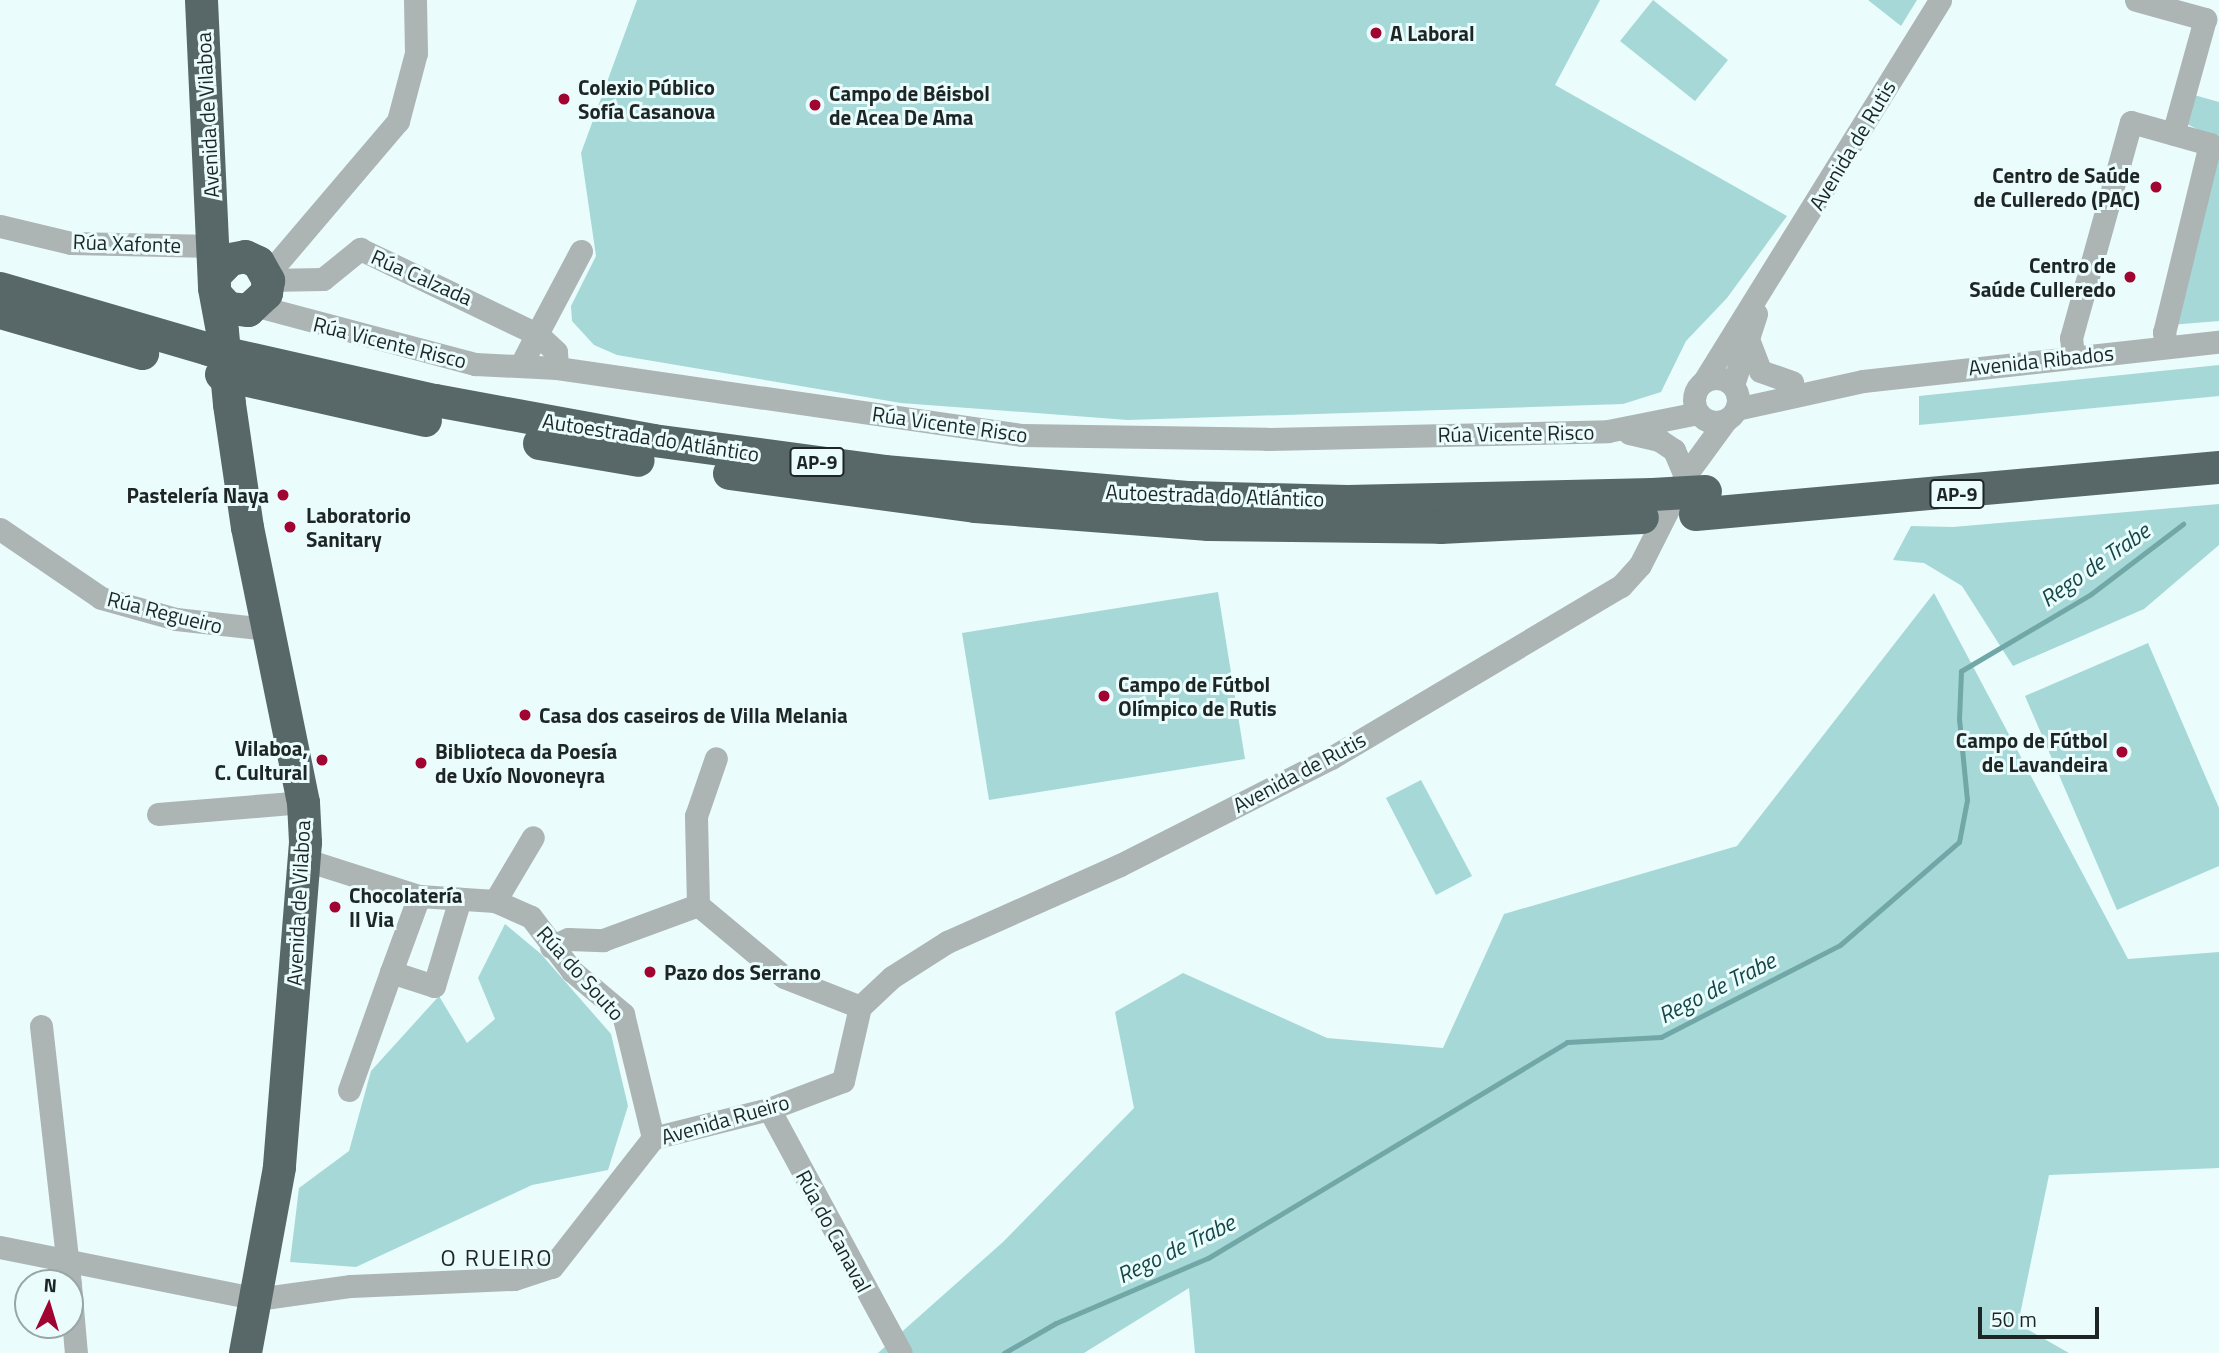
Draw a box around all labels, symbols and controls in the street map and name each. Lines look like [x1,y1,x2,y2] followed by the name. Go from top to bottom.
[1390,20,1475,46] place label: A Laboral
[1368,25,1384,41] marker: A Laboral
[190,31,224,199] street label: Avenida de Vilaboa
[578,74,715,124] place label: Colexio Público Sofía Casanova
[1803,76,1901,214] street label: Avenida de Rutis
[829,80,990,130] place label: Campo de Béisbol de Acea De Ama
[556,91,572,107] marker: Colexio Público Sofía Casanova
[807,97,823,113] marker: Campo de Béisbol de Acea De Ama
[1974,162,2140,212] place label: Centro de Saúde de Culleredo (PAC)
[2146,177,2166,197] marker: Centro de Saúde de Culleredo (PAC)
[72,229,182,257] street label: Rúa Xafonte
[368,244,476,310] street label: Rúa Calzada
[1969,252,2116,302] place label: Centro de Saúde Culleredo
[2122,269,2138,285] marker: Centro de Saúde Culleredo
[311,311,469,373] street label: Rúa Vicente Risco
[1967,340,2115,380] street label: Avenida Ribados
[871,401,1029,447] street label: Rúa Vicente Risco
[541,407,761,467] street label: Autoestrada do Atlántico
[1437,419,1595,447] street label: Rúa Vicente Risco
[789,446,845,477] road number: AP-9
[1929,478,1985,509] road number: AP-9
[1105,479,1325,511] street label: Autoestrada do Atlántico
[127,482,269,508] place label: Pastelería Naya
[275,487,291,503] marker: Pastelería Naya
[306,502,411,552] place label: Laboratorio Sanitary
[280,517,300,537] marker: Laboratorio Sanitary
[2035,517,2155,613] water label: Rego de Trabe
[105,586,225,638] street label: Rúa Regueiro
[1118,671,1277,721] place label: Campo de Fútbol Olímpico de Rutis
[1096,688,1112,704] marker: Campo de Fútbol Olímpico de Rutis
[539,702,848,728] place label: Casa dos caseiros de Villa Melania
[517,707,533,723] marker: Casa dos caseiros de Villa Melania
[1228,726,1370,818] street label: Avenida de Rutis
[1956,727,2108,777] place label: Campo de Fútbol de Lavandeira
[215,735,308,785] place label: Vilaboa, C. Cultural
[435,738,617,788] place label: Biblioteca da Poesía de Uxío Novoneyra
[2114,744,2130,760] marker: Campo de Fútbol de Lavandeira
[314,752,330,768] marker: Vilaboa, C. Cultural
[413,755,429,771] marker: Biblioteca da Poesía de Uxío Novoneyra
[281,819,315,987] street label: Avenida de Vilaboa
[349,882,462,932] place label: Chocolatería Il Via
[327,899,343,915] marker: Chocolatería Il Via
[532,921,630,1025] street label: Rúa do Souto
[1654,947,1780,1029] water label: Rego de Trabe
[664,959,821,985] place label: Pazo dos Serrano
[642,964,658,980] marker: Pazo dos Serrano
[658,1089,792,1149] street label: Avenida Rueiro
[791,1166,877,1296] street label: Rúa do Canaval
[1113,1209,1239,1289] water label: Rego de Trabe
[442,1244,552,1272] district label: O RUEIRO
[14,1269,84,1339] north arrow
[43,1270,58,1299] text: N
[1981,1294,2102,1338] scale bar
[1991,1303,2037,1335] text: 50 m

